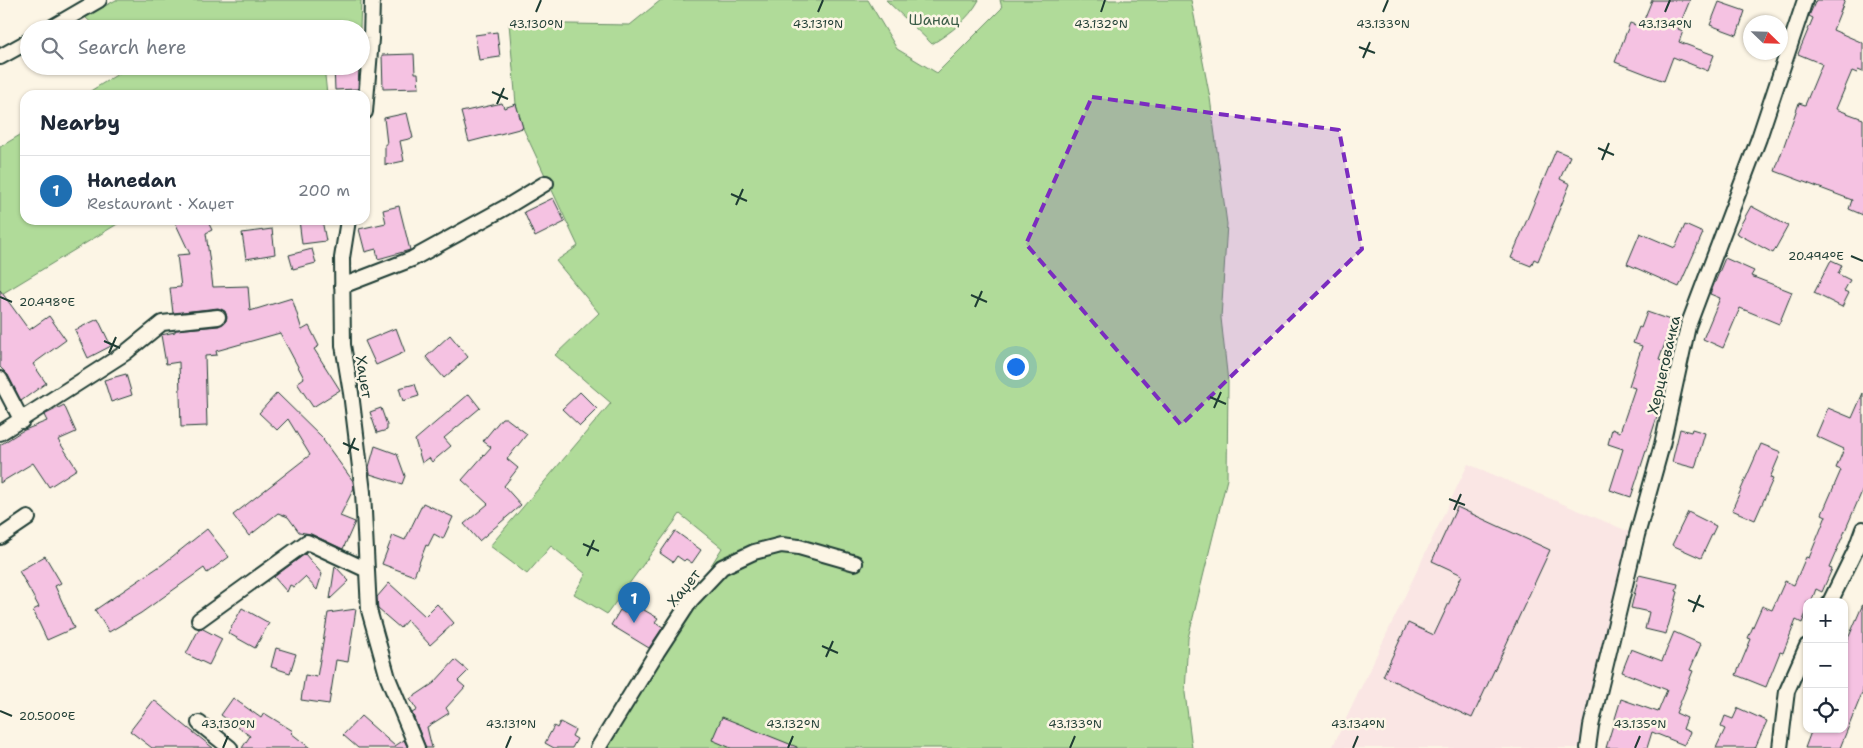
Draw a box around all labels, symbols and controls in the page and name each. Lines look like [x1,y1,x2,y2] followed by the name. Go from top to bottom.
[909,10,959,30] park label: Шанац
[1743,15,1788,60] north arrow
[509,16,563,32] text: 43.130°N
[793,16,843,32] text: 43.131°N
[1074,16,1128,32] text: 43.132°N
[1356,16,1410,32] text: 43.133°N
[1638,16,1692,32] text: 43.134°N
[20,20,370,75] search box
[38,34,66,62] icon: search
[78,35,187,60] text: Search here
[40,109,120,137] text: Nearby
[87,168,176,193] text: Hanedan
[52,180,60,201] text: 1
[298,180,350,201] text: 200 m
[87,193,234,214] text: Restaurant · Хаџет
[1788,248,1844,264] text: 20.494°E
[19,294,75,310] text: 20.498°E
[1643,313,1685,416] street label: Херцеговачка
[351,354,377,400] street label: Хаџет
[1003,354,1029,380] your location
[663,565,706,611] street label: Хаџет
[618,582,650,623] pin: 1
[1803,598,1848,733] map controls
[1803,598,1848,643] button: +
[1803,643,1848,688] button: −
[1803,688,1848,733] button: locate
[19,708,75,724] text: 20.500°E
[201,716,255,732] text: 43.130°N
[486,716,536,732] text: 43.131°N
[766,716,820,732] text: 43.132°N
[1048,716,1102,732] text: 43.133°N
[1331,716,1385,732] text: 43.134°N
[1613,716,1667,732] text: 43.135°N

